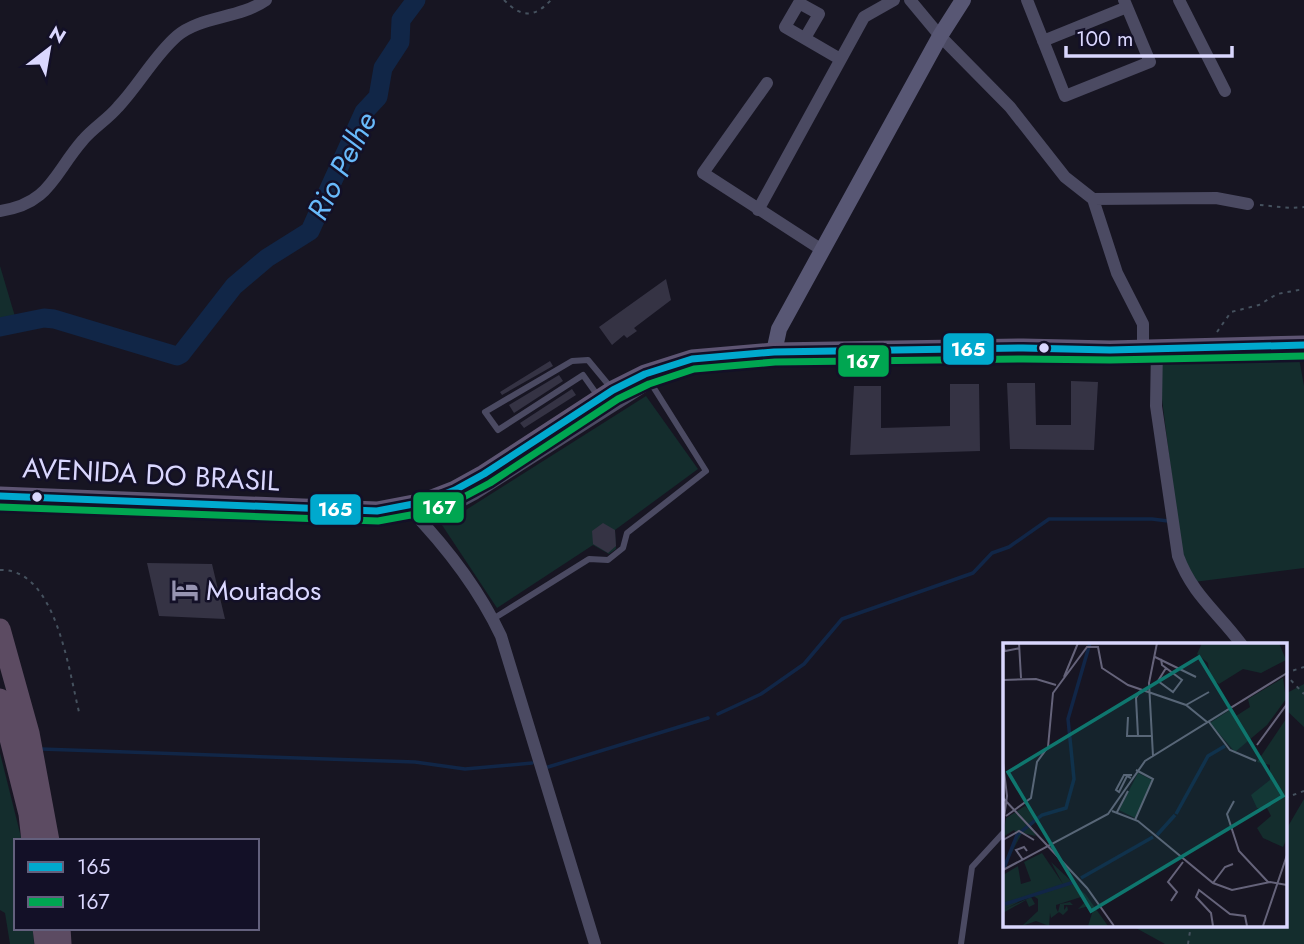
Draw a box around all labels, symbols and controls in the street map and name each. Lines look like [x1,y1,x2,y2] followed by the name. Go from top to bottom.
[14,14,84,84] north arrow
[1066,14,1232,58] scale bar
[44,19,71,50] text: N
[1076,24,1133,54] text: 100 m
[296,104,387,227] water label: Rio Pelhe
[942,332,995,366] line badge: 165
[951,336,985,363] text: 165
[1037,341,1051,355] unlabelled marker
[837,344,890,378] line badge: 167
[846,348,880,375] text: 167
[21,447,281,502] street label: AVENIDA DO BRASIL
[30,490,44,504] unlabelled marker
[412,491,465,524] line badge: 167
[309,493,362,526] line badge: 165
[422,494,456,521] text: 167
[318,496,352,523] text: 165
[206,570,321,611] place label: Moutados
[170,575,200,605] hotel icon: Moutados
[1003,643,1286,926] inset map
[14,839,259,930] legend
[77,852,110,882] text: 165
[77,887,110,917] text: 167

